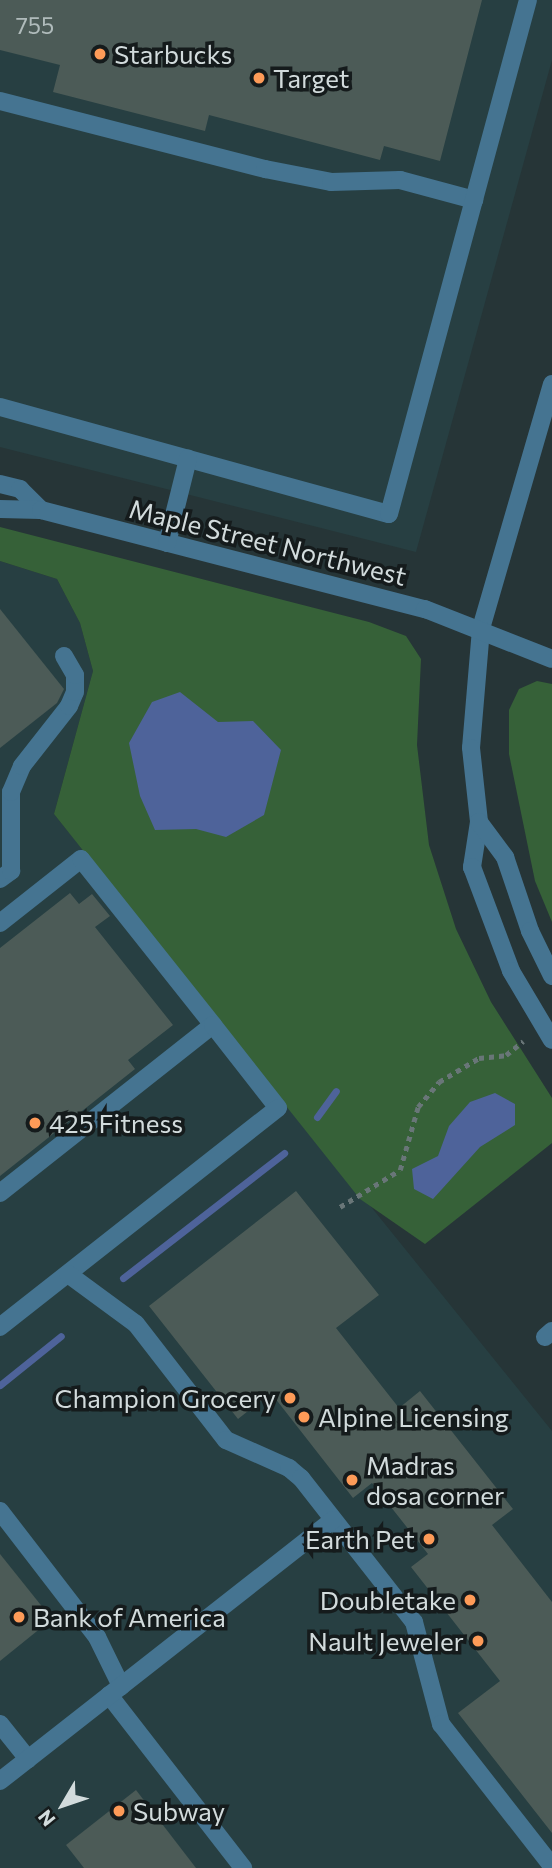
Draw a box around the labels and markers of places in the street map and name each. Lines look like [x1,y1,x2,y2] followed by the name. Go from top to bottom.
[114,38,232,70] place label: Starbucks
[92,46,108,62] marker: Starbucks
[273,62,349,94] place label: Target
[251,70,267,86] marker: Target
[49,1107,183,1139] place label: 425 Fitness
[27,1115,43,1131] marker: 425 Fitness
[55,1382,276,1414] place label: Champion Grocery
[282,1390,298,1406] marker: Champion Grocery
[318,1401,509,1433] place label: Alpine Licensing
[296,1409,312,1425] marker: Alpine Licensing
[366,1449,504,1510] place label: Madras dosa corner
[344,1472,360,1488] marker: Madras dosa corner
[305,1523,415,1555] place label: Earth Pet
[421,1531,437,1547] marker: Earth Pet
[320,1584,456,1616] place label: Doubletake
[462,1592,478,1608] marker: Doubletake
[33,1601,226,1633] place label: Bank of America
[11,1609,27,1625] marker: Bank of America
[308,1625,464,1657] place label: Nault Jeweler
[470,1633,486,1649] marker: Nault Jeweler
[133,1795,225,1827] place label: Subway
[111,1803,127,1819] marker: Subway

